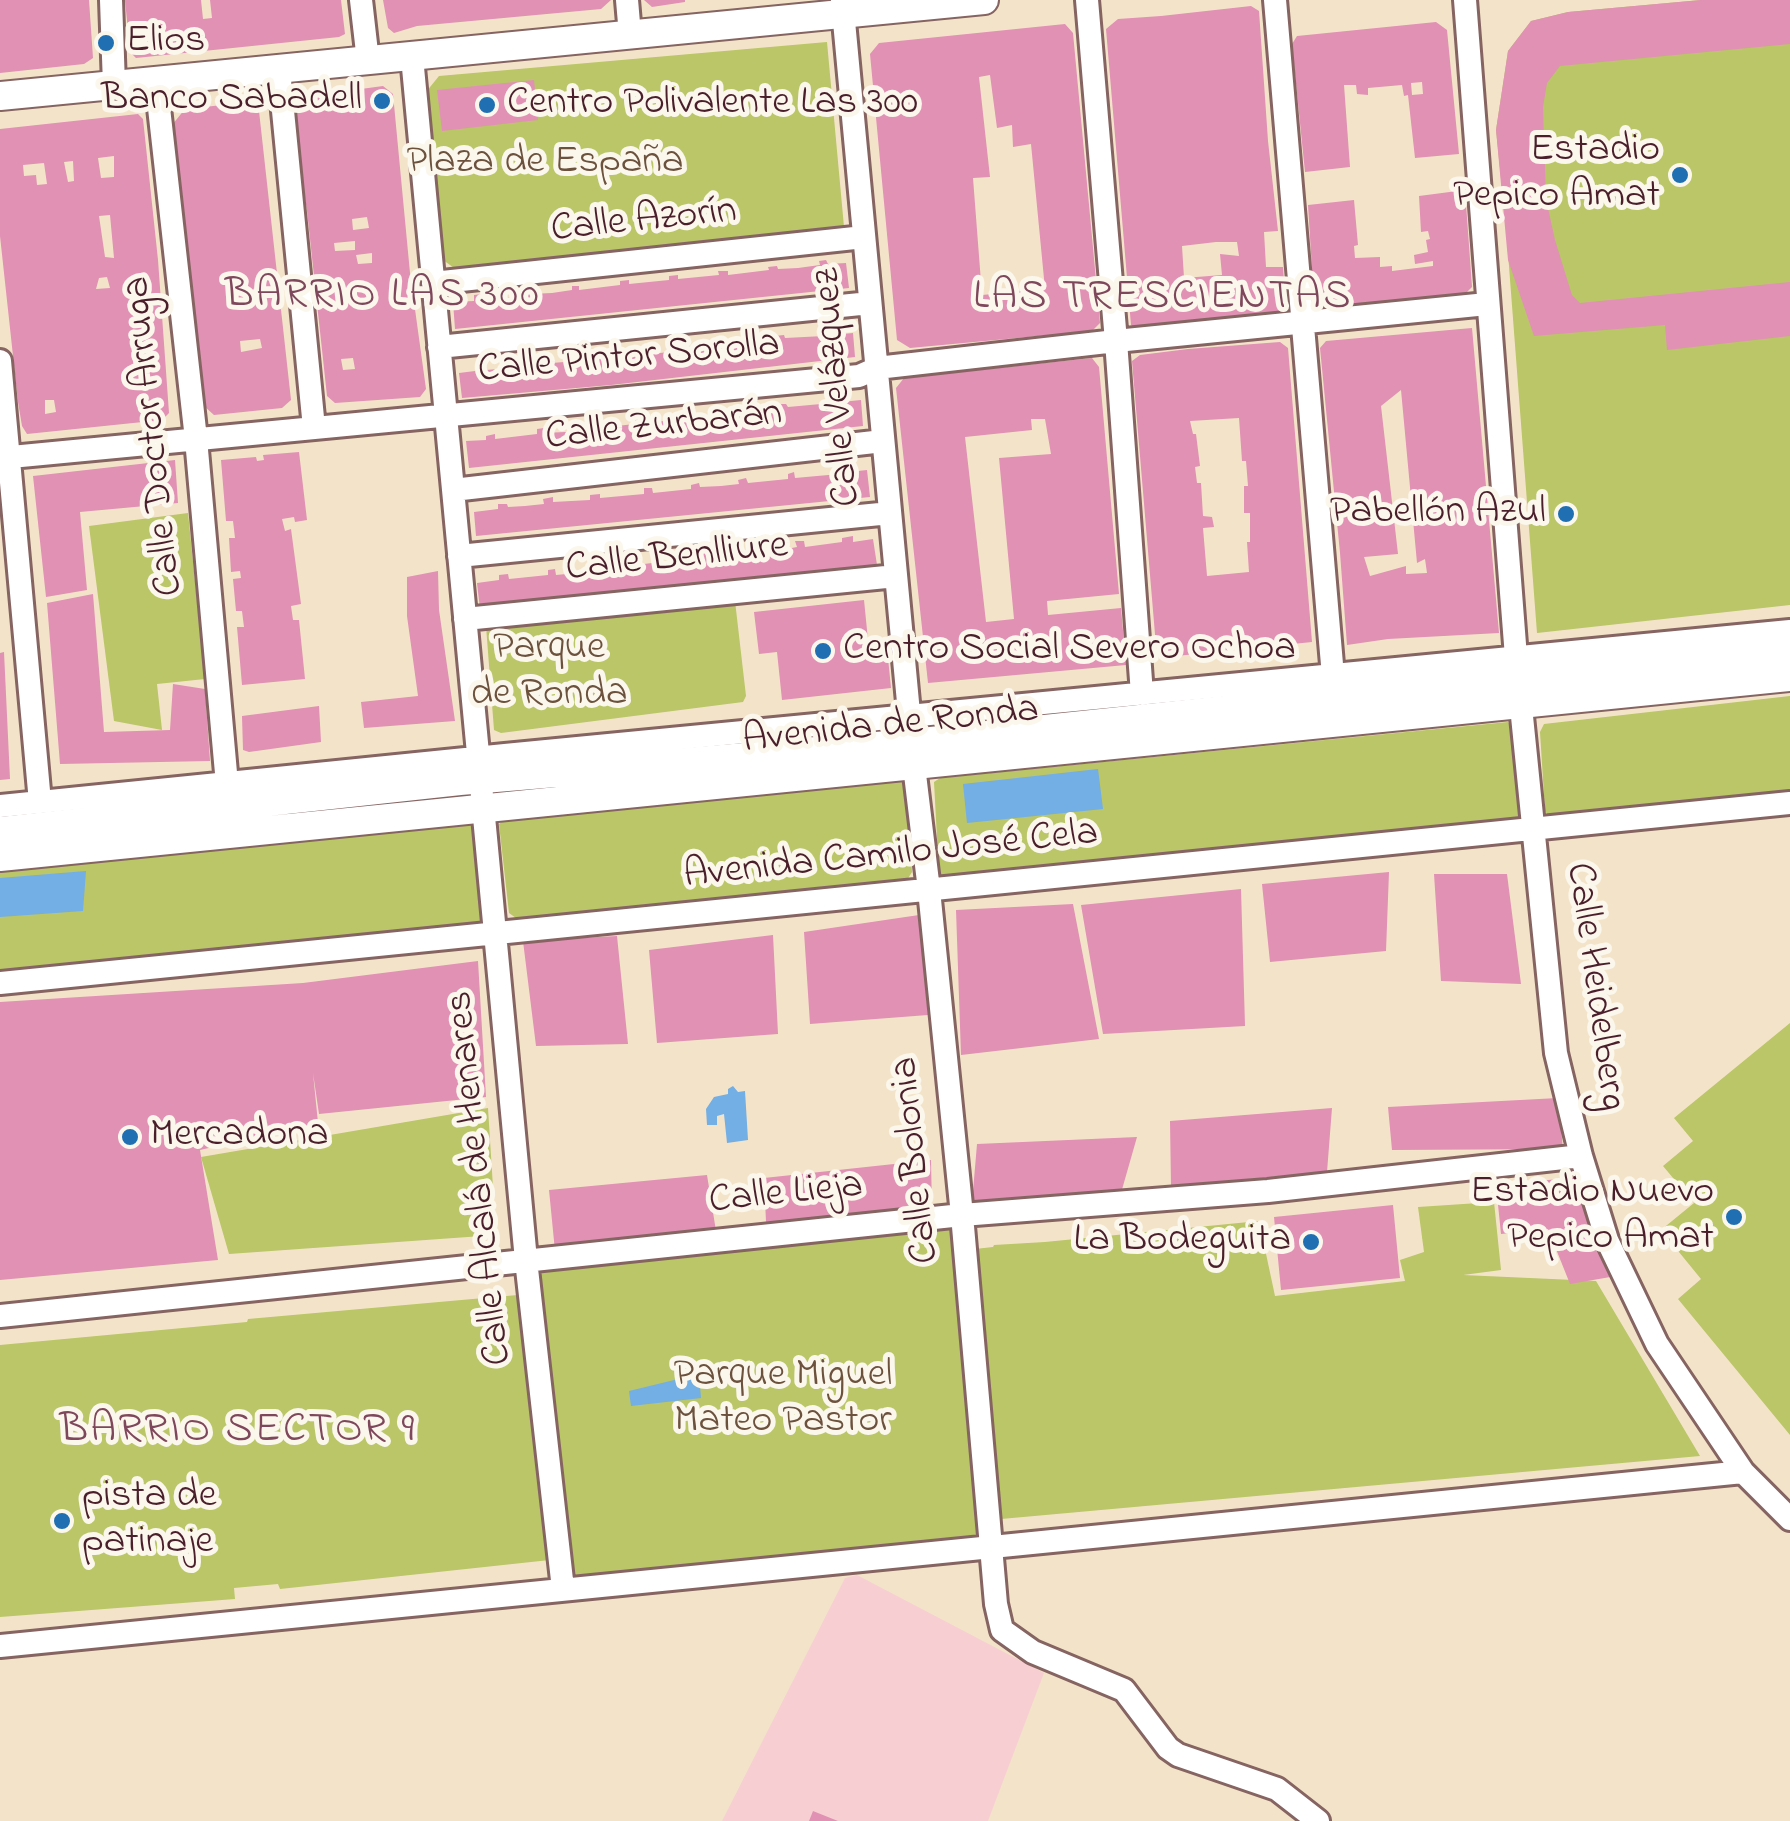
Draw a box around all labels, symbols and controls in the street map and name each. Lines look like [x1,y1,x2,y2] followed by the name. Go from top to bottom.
[126,19,205,67] place label: Elios
[95,32,117,54] marker: Elios
[101,77,362,125] place label: Banco Sabadell
[507,81,918,129] place label: Centro Polivalente Las 300
[371,90,393,112] marker: Banco Sabadell
[476,94,498,116] marker: Centro Polivalente Las 300
[1453,128,1660,222] place label: Estadio Pepico Amat
[406,140,684,188] park label: Plaza de España
[1669,164,1691,186] marker: Estadio Pepico Amat
[549,189,739,257] street label: Calle Azorín
[806,266,874,508] street label: Calle Velázquez
[225,273,541,323] district label: BARRIO LAS 300
[115,274,197,598] street label: Calle Doctor Arruga
[973,275,1353,325] district label: LAS TRESCIENTAS
[476,323,782,397] street label: Calle Pintor Sorolla
[543,392,785,464] street label: Calle Zurbarán
[1330,490,1546,538] place label: Pabellón Azul
[1555,503,1577,525] marker: Pabellón Azul
[564,524,790,596] street label: Calle Benlliure
[470,626,628,720] park label: Parque de Ronda
[843,627,1296,675] place label: Centro Social Severo Ochoa
[812,640,834,662] marker: Centro Social Severo Ochoa
[741,689,1041,767] street label: Avenida de Ronda
[681,811,1101,903] street label: Avenida Camilo José Cela
[1552,860,1634,1114] street label: Calle Heidelberg
[438,988,526,1368] street label: Calle Alcalá de Henares
[883,1054,953,1266] street label: Calle Bolonia
[150,1113,329,1161] place label: Mercadona
[119,1126,141,1148] marker: Mercadona
[707,1164,865,1228] street label: Calle Lieja
[1470,1170,1714,1264] place label: Estadio Nuevo Pepico Amat
[1723,1206,1745,1228] marker: Estadio Nuevo Pepico Amat
[1073,1218,1291,1266] place label: La Bodeguita
[1300,1231,1322,1253] marker: La Bodeguita
[674,1353,892,1447] park label: Parque Miguel Mateo Pastor
[59,1408,417,1458] district label: BARRIO SECTOR 9
[82,1474,217,1568] place label: pista de patinaje
[51,1510,73,1532] marker: pista de patinaje

